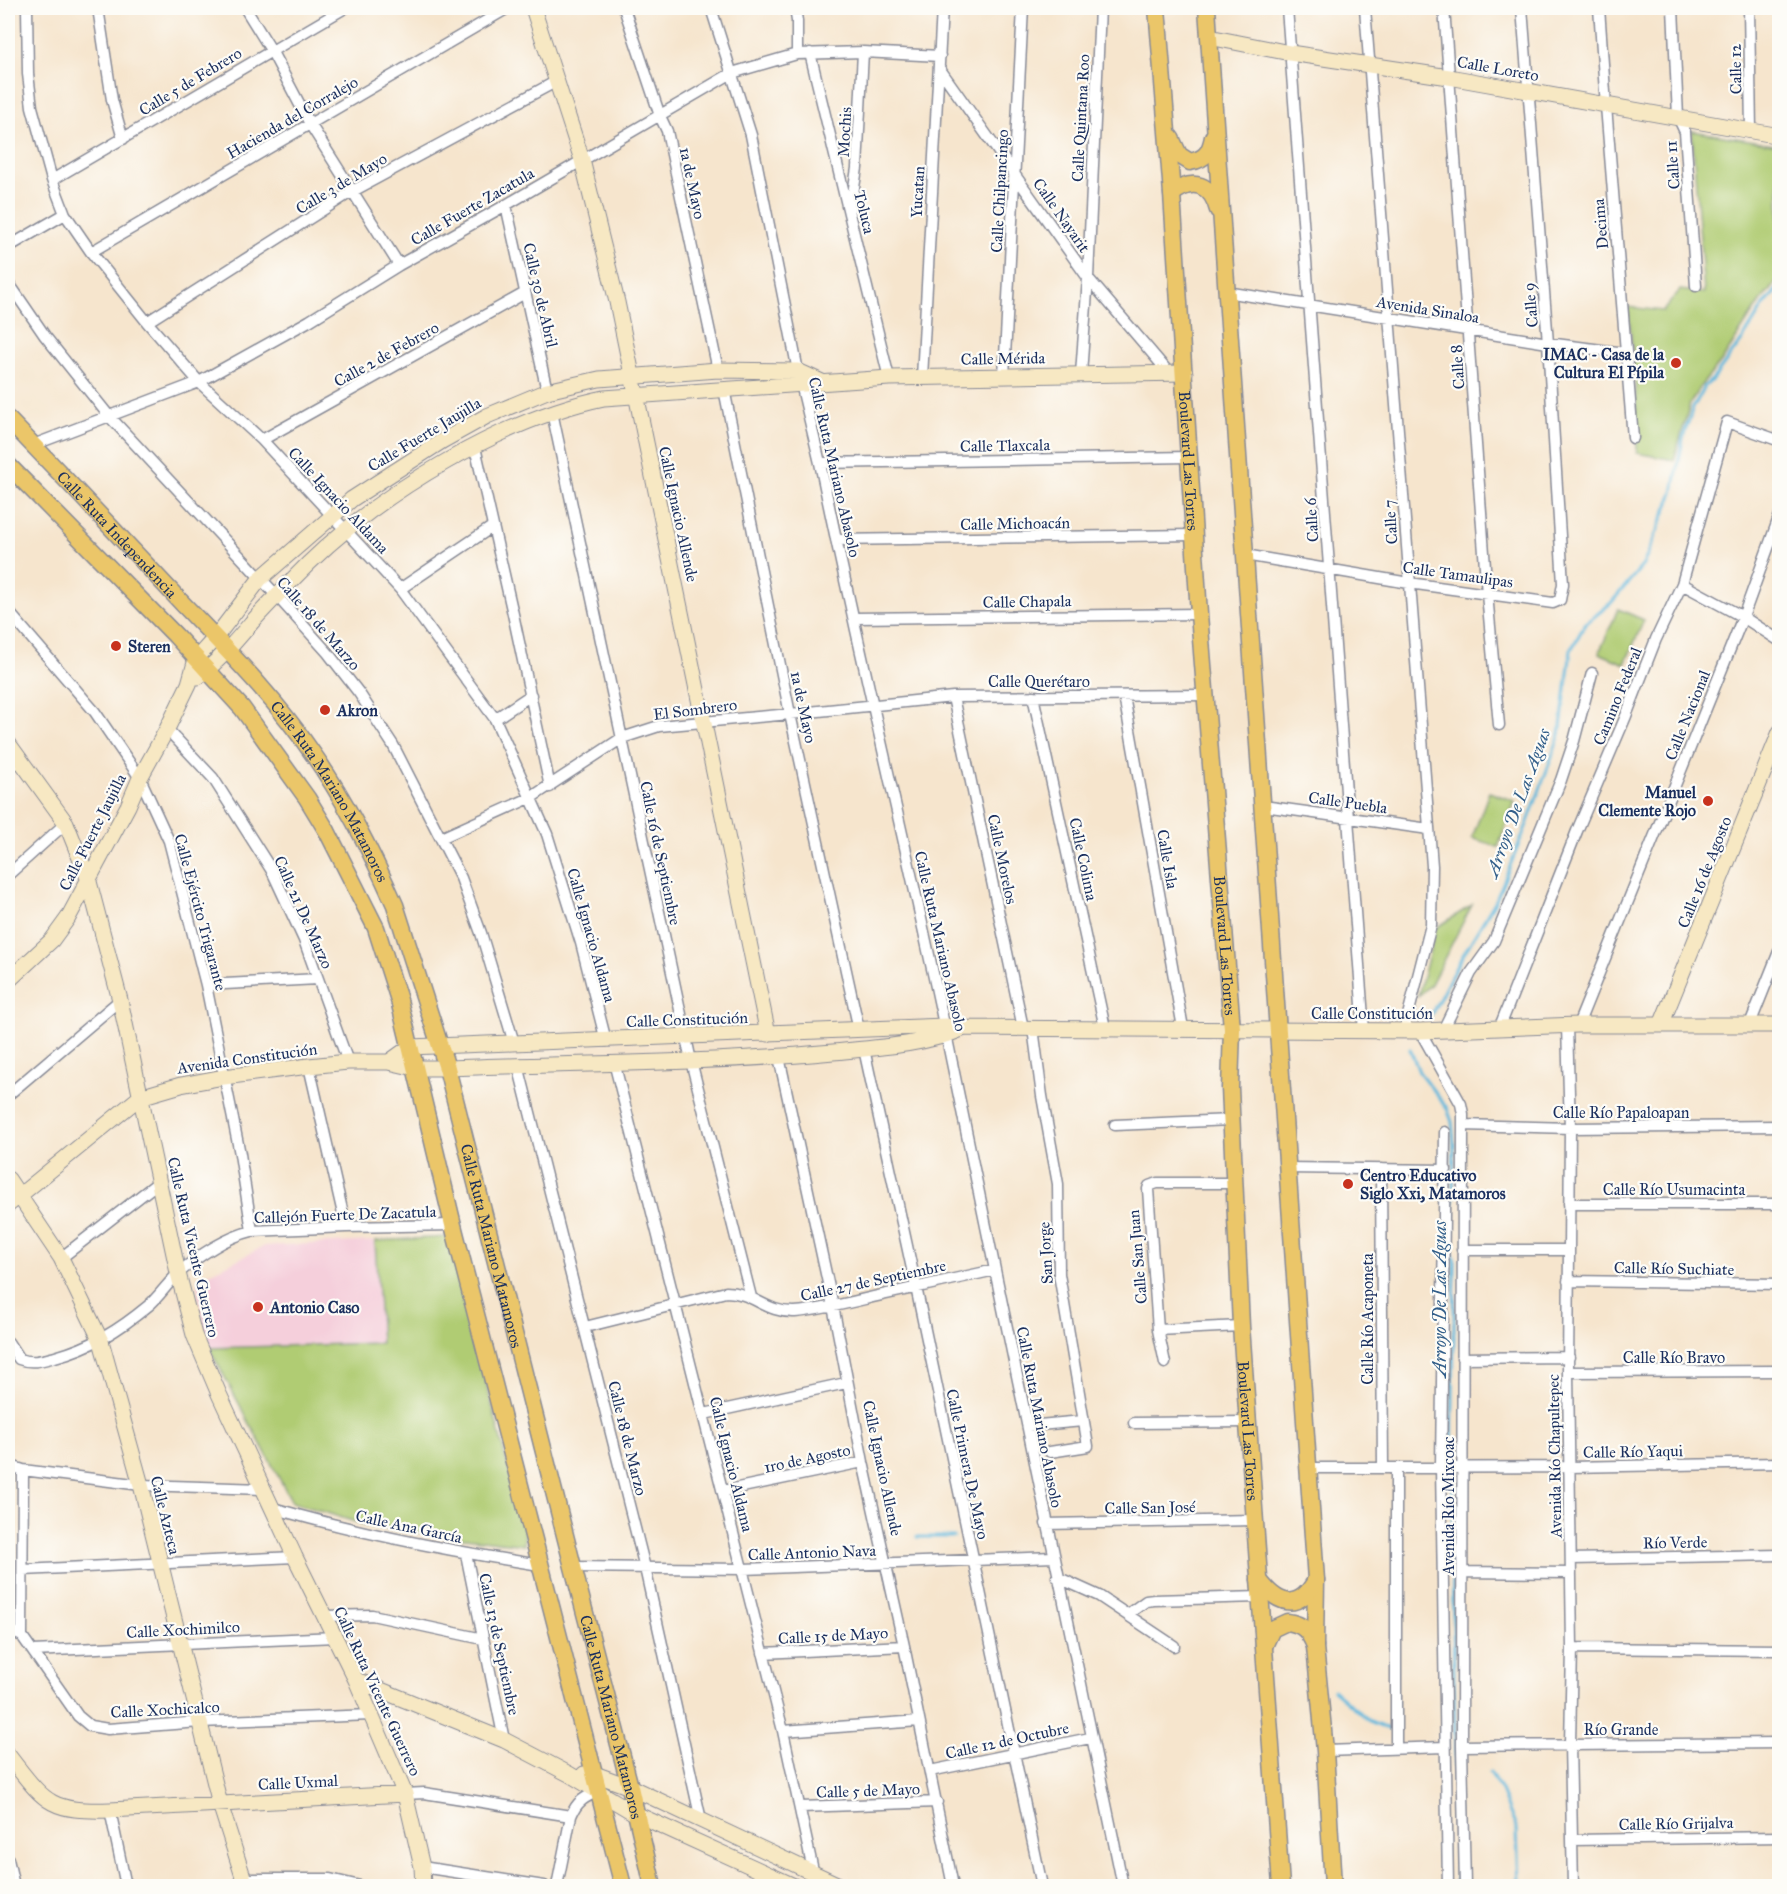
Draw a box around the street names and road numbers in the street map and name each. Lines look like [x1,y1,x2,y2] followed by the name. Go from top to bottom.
[135,43,245,120] street label: Calle 5 de Febrero
[1726,43,1745,94] street label: Calle 12
[1456,52,1540,85] street label: Calle Loreto
[1068,54,1093,182] street label: Calle Quintana Roo
[223,72,361,163] street label: Hacienda del Corralejo
[834,106,855,158] street label: Mochis
[987,129,1013,253] street label: Calle Chilpancingo
[1661,140,1684,190] street label: Calle 11
[676,145,709,221] street label: 1a de Mayo
[292,149,390,218] street label: Calle 3 de Mayo
[407,163,537,249] street label: Calle Fuerte Zacatula
[907,165,928,219] street label: Yucatan
[1029,174,1094,256] street label: Calle Nayarit
[850,188,879,236] street label: Toluca
[1589,198,1612,250] street label: Decima
[519,241,562,350] street label: Calle 30 de Abril
[1519,282,1542,328] street label: Calle 9
[1374,292,1481,327] street label: Avenida Sinaloa
[330,318,442,391] street label: Calle 2 de Febrero
[1446,344,1469,390] street label: Calle 8
[961,348,1046,369] street label: Calle Mérida
[805,375,864,559] street label: Calle Ruta Mariano Abasolo
[1175,390,1203,532] street label: Boulevard Las Torres
[364,393,485,477] street label: Calle Fuerte Jaujilla
[960,435,1050,456] street label: Calle Tlaxcala
[284,443,393,558] street label: Calle Ignacio Aldama
[654,445,702,584] street label: Calle Ignacio Allende
[53,467,181,602] street label: Calle Ruta Independencia
[1300,496,1323,543] street label: Calle 6
[1379,499,1402,545] street label: Calle 7
[960,513,1070,534] street label: Calle Michoacán
[1402,557,1514,592] street label: Calle Tamaulipas
[273,573,364,674] street label: Calle 18 de Marzo
[982,591,1072,612] street label: Calle Chapala
[1589,644,1646,748] street label: Camino Federal
[1661,667,1714,763] street label: Calle Nacional
[787,669,820,745] street label: 1a de Mayo
[988,672,1090,691] street label: Calle Querétaro
[652,695,738,724] street label: El Sombrero
[266,697,392,885] street label: Calle Ruta Mariano Matamoros
[55,770,131,894] street label: Calle Fuerte Jaujilla
[636,779,685,927] street label: Calle 16 de Septiembre
[1307,788,1389,817] street label: Calle Puebla
[984,812,1021,906] street label: Calle Morelos
[1673,814,1736,931] street label: Calle 16 de Agosto
[1065,816,1102,903] street label: Calle Colima
[1153,828,1182,891] street label: Calle Isla
[169,832,231,993] street label: Calle Ejército Trigarante
[911,849,970,1033] street label: Calle Ruta Mariano Abasolo
[270,853,337,972] street label: Calle 21 De Marzo
[562,866,620,1005] street label: Calle Ignacio Aldama
[1210,875,1240,1016] street label: Boulevard Las Torres
[1311,1004,1433,1023] street label: Calle Constitución
[626,1008,749,1031] street label: Calle Constitución
[175,1039,319,1078] street label: Avenida Constitución
[1553,1103,1690,1122] street label: Calle Río Papaloapan
[457,1142,526,1350] street label: Calle Ruta Mariano Matamoros
[163,1155,224,1339] street label: Calle Ruta Vicente Guerrero
[1603,1180,1746,1199] street label: Calle Río Usumacinta
[253,1202,437,1227] street label: Callejón Fuerte De Zacatula
[1124,1209,1152,1305] street label: Calle San Juan
[1034,1221,1058,1285] street label: San Jorge
[1358,1253,1377,1385] street label: Calle Río Acaponeta
[799,1256,948,1305] street label: Calle 27 de Septiembre
[1614,1258,1735,1279] street label: Calle Río Suchiate
[1013,1325,1066,1509] street label: Calle Ruta Mariano Abasolo
[1623,1348,1725,1367] street label: Calle Río Bravo
[1234,1360,1262,1501] street label: Boulevard Las Torres
[1544,1374,1565,1539] street label: Avenida Río Chapultepec
[604,1379,651,1497] street label: Calle 18 de Marzo
[942,1387,993,1541] street label: Calle Primera De Mayo
[705,1395,758,1534] street label: Calle Ignacio Aldama
[858,1399,906,1538] street label: Calle Ignacio Allende
[1439,1436,1458,1577] street label: Avenida Río Mixcoac
[762,1440,852,1478] street label: 1ro de Agosto
[1583,1441,1684,1463] street label: Calle Río Yaqui
[147,1474,185,1557] street label: Calle Azteca
[1104,1497,1196,1519] street label: Calle San José
[354,1506,464,1547] street label: Calle Ana García
[1643,1532,1708,1553] street label: Río Verde
[748,1541,877,1564] street label: Calle Antonio Nava
[475,1571,524,1717] street label: Calle 13 de Septiembre
[330,1604,425,1779] street label: Calle Ruta Vicente Guerrero
[576,1613,646,1821] street label: Calle Ruta Mariano Matamoros
[126,1617,240,1642] street label: Calle Xochimilco
[778,1623,889,1648] street label: Calle 15 de Mayo
[110,1697,220,1722] street label: Calle Xochicalco
[944,1718,1071,1763] street label: Calle 12 de Octubre
[1583,1720,1659,1739] street label: Río Grande
[257,1771,339,1794] street label: Calle Uxmal
[816,1779,920,1802] street label: Calle 5 de Mayo
[1618,1813,1734,1834] street label: Calle Río Grijalva

